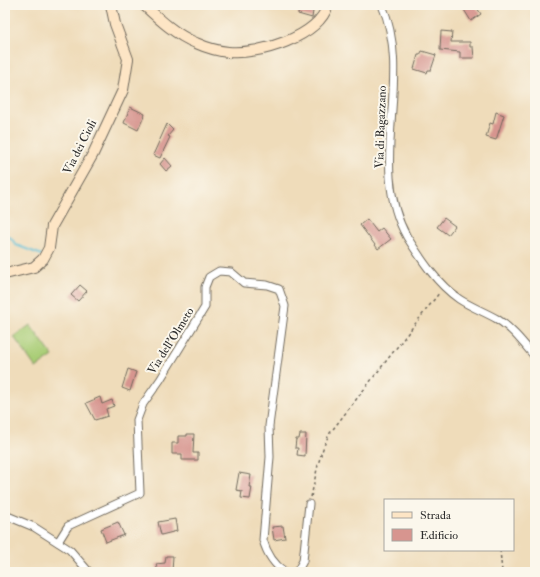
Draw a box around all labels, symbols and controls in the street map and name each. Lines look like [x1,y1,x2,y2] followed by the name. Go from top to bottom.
[372,85,390,169] street label: Via di Bagazzano
[60,117,100,177] street label: Via dei Cioli
[145,305,198,377] street label: Via dell'Olmeto
[384,499,514,551] legend
[420,508,452,523] text: Strada
[420,528,458,543] text: Edificio

